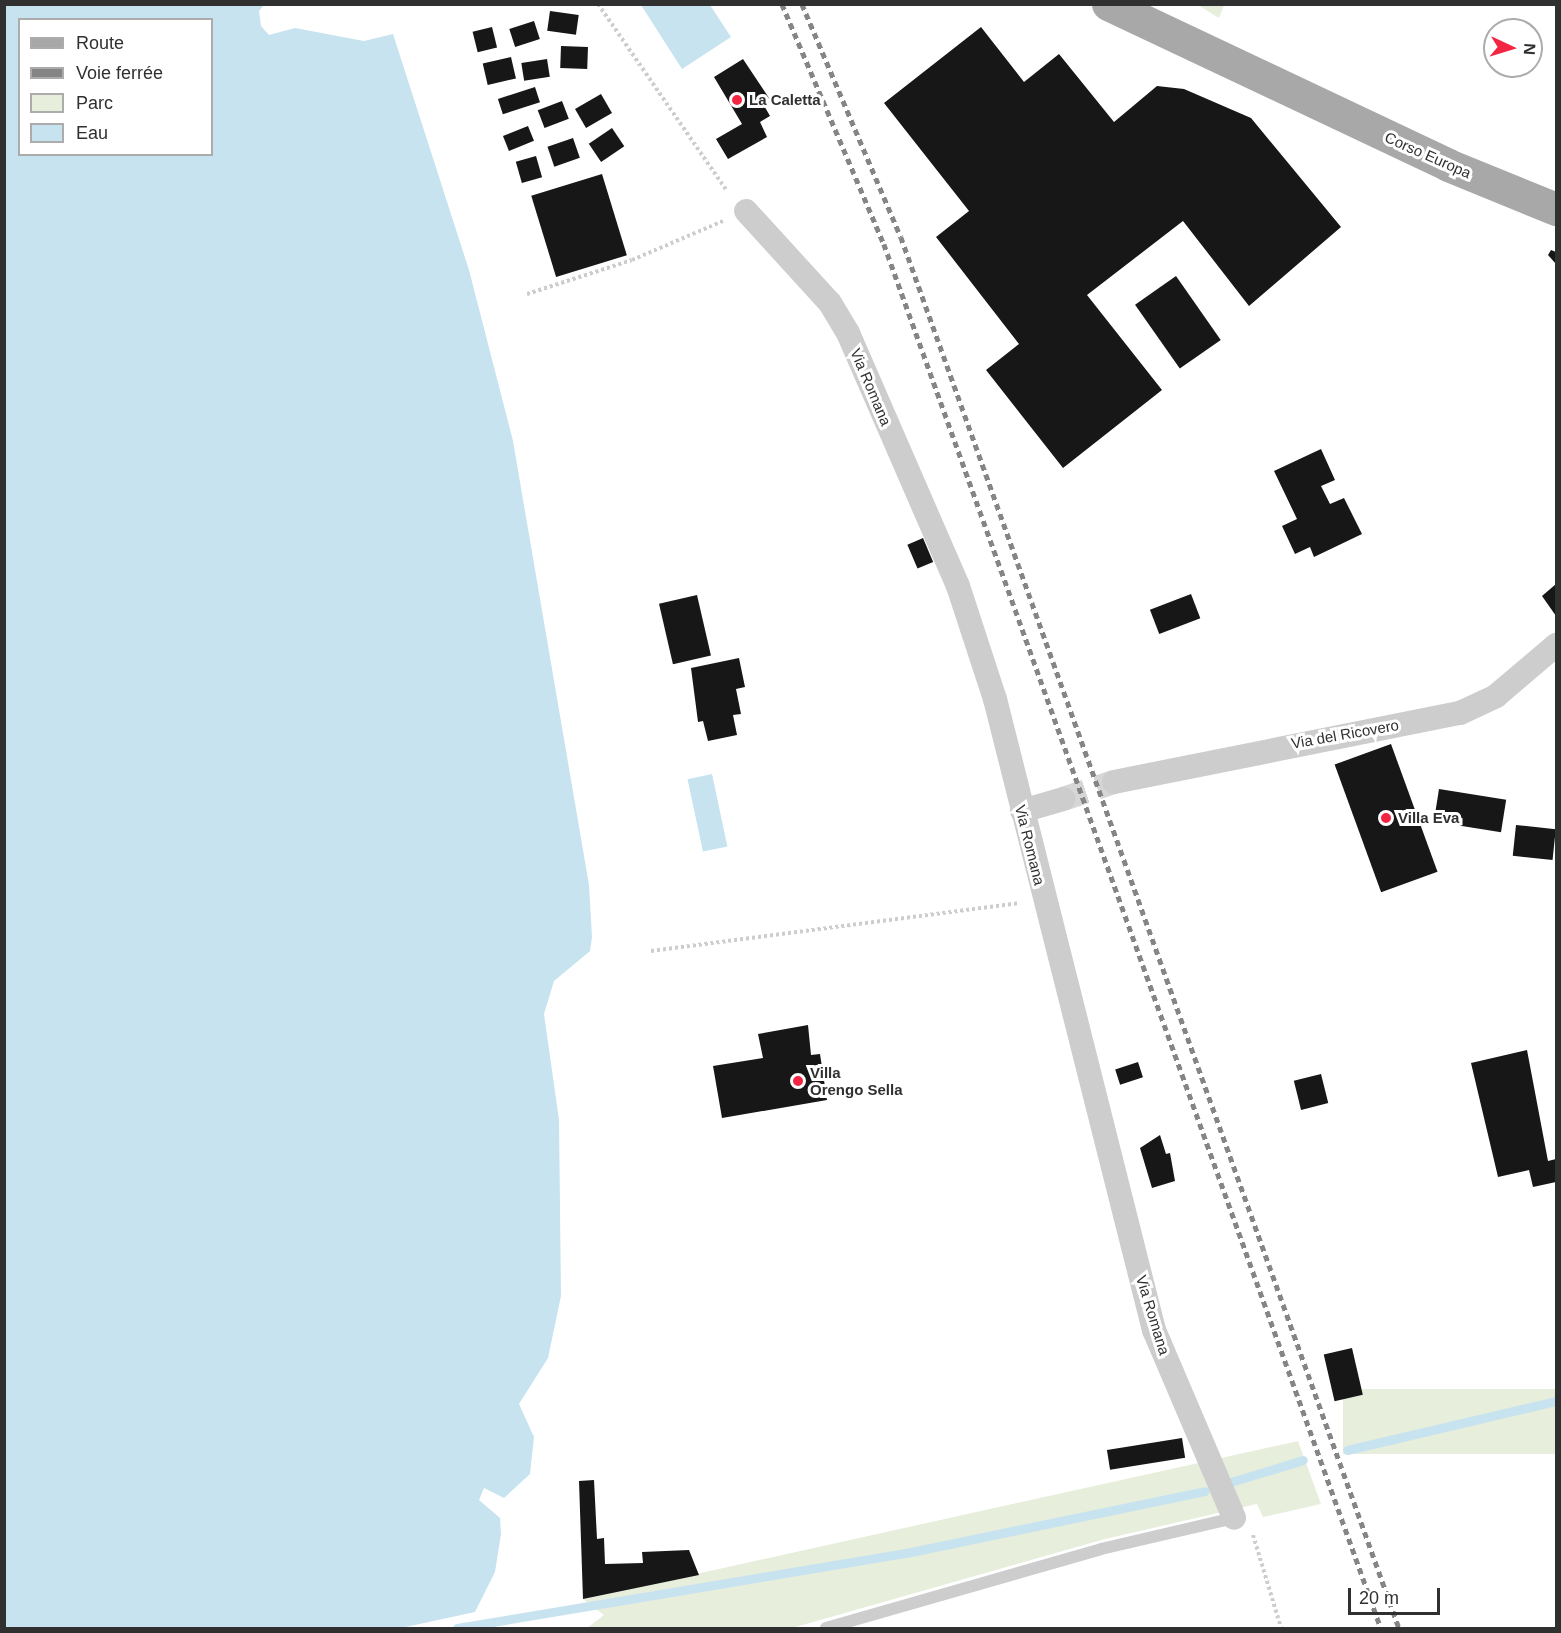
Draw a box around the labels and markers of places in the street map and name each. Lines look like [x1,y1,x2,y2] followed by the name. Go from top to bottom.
[749,91,821,109] place label: La Caletta
[730,93,744,107] marker: La Caletta
[1398,809,1459,827] place label: Villa Eva
[1379,811,1393,825] marker: Villa Eva
[810,1063,903,1098] place label: Villa Orengo Sella
[791,1074,805,1088] marker: Villa Orengo Sella

